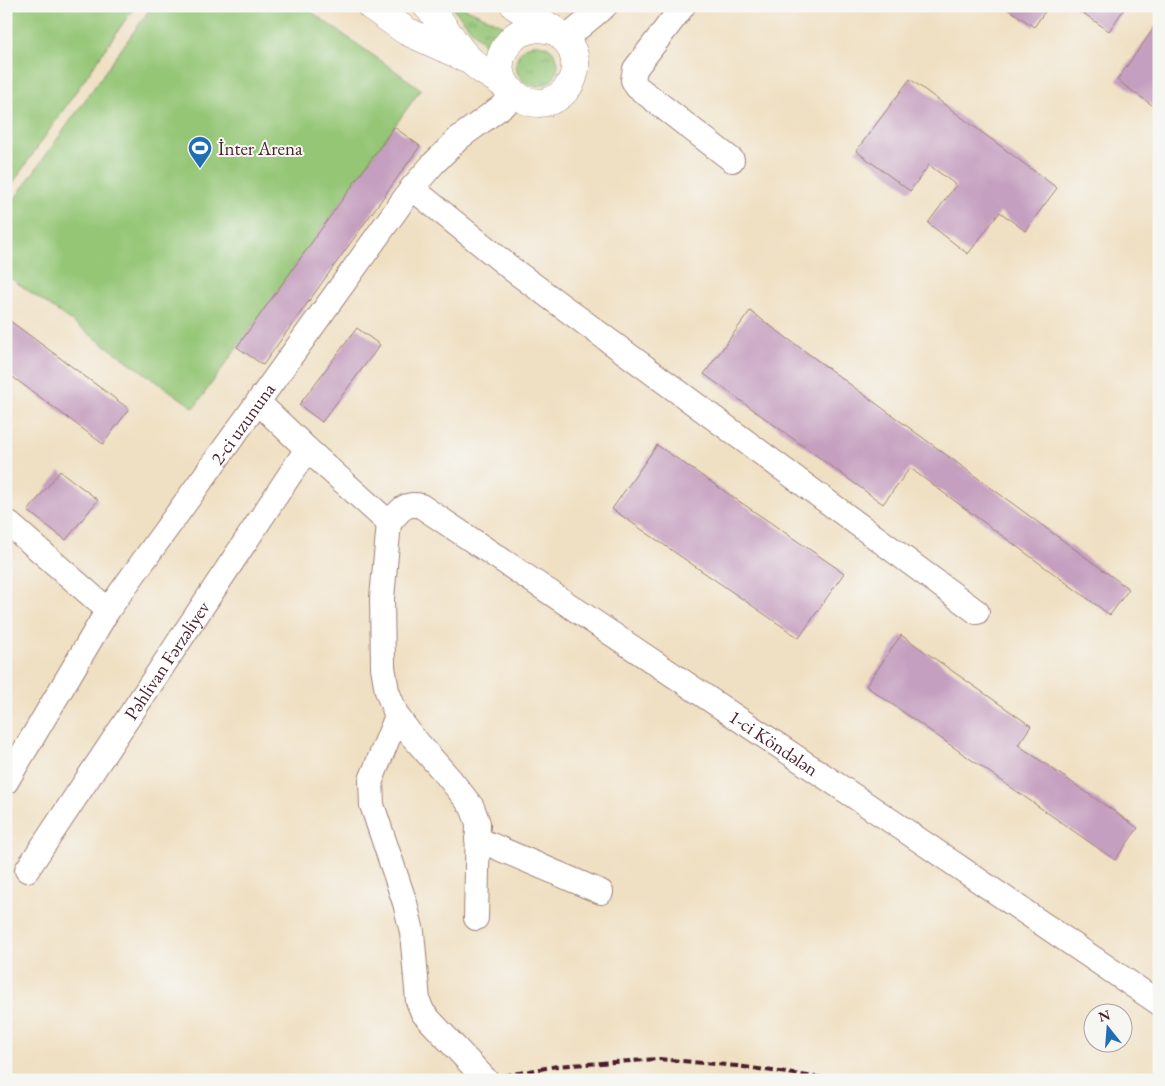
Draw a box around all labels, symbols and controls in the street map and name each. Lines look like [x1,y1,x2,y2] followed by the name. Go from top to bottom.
[187,135,213,169] sports icon: İnter Arena
[218,136,303,161] place label: İnter Arena
[205,377,281,470] street label: 2-ci uzununa
[118,596,216,725] street label: Pəhlivan Fərzəliyev
[724,704,823,782] street label: 1-ci Köndələn
[1082,1004,1132,1054] north arrow
[1096,1005,1113,1026] text: N

